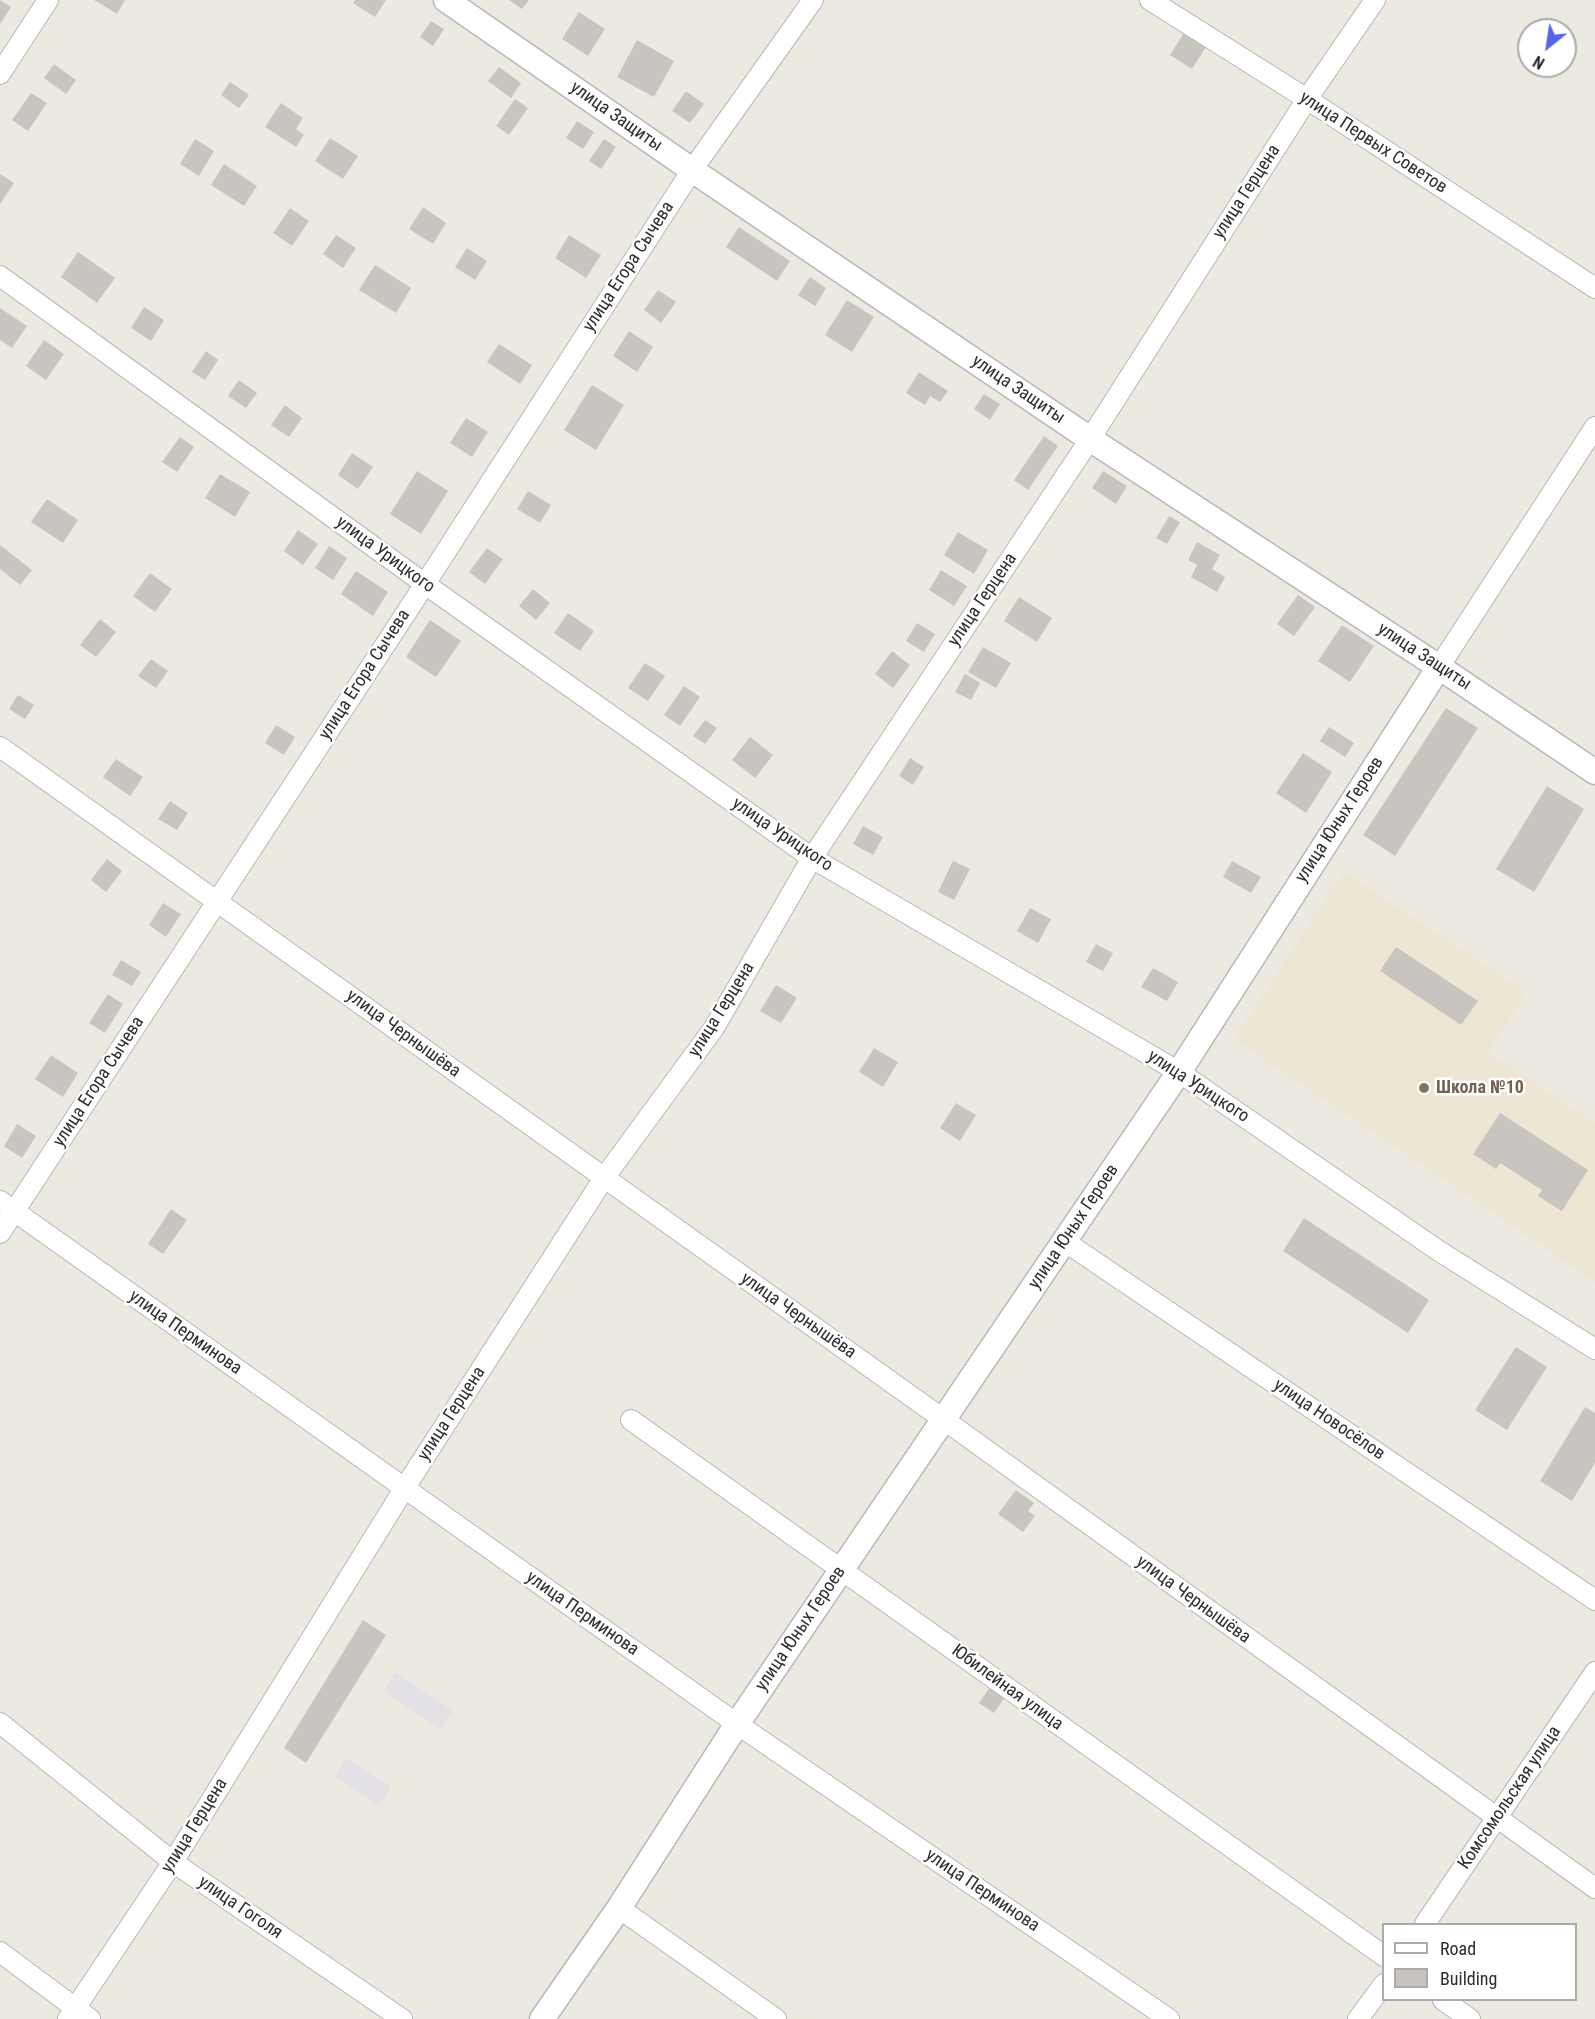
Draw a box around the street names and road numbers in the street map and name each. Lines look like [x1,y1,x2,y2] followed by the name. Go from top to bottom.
[566,77,666,157] street label: улица Защиты
[1295,87,1451,199] street label: улица Первых Советов
[1209,141,1285,243] street label: улица Герцена
[579,198,679,336] street label: улица Егора Сычева
[967,351,1069,429] street label: улица Защиты
[331,512,439,598] street label: улица Урицкого
[944,549,1022,651] street label: улица Герцена
[315,606,415,744] street label: улица Егора Сычева
[1373,619,1475,695] street label: улица Защиты
[1291,753,1389,887] street label: улица Юных Героев
[727,793,837,877] street label: улица Урицкого
[684,959,760,1061] street label: улица Герцена
[342,985,464,1083] street label: улица Чернышёва
[49,1013,149,1151] street label: улица Егора Сычева
[1143,1046,1253,1128] street label: улица Урицкого
[1024,1160,1124,1294] street label: улица Юных Героев
[736,1268,860,1364] street label: улица Чернышёва
[124,1286,246,1380] street label: улица Перминова
[414,1363,490,1465] street label: улица Герцена
[1269,1375,1389,1465] street label: улица Новосёлов
[1132,1551,1254,1649] street label: улица Чернышёва
[751,1562,851,1696] street label: улица Юных Героев
[521,1567,643,1661] street label: улица Перминова
[947,1640,1067,1736] street label: Юбилейная улица
[1454,1722,1566,1874] street label: Комсомольская улица
[157,1775,233,1877] street label: улица Герцена
[921,1845,1043,1937] street label: улица Перминова
[194,1872,286,1944] street label: улица Гоголя

